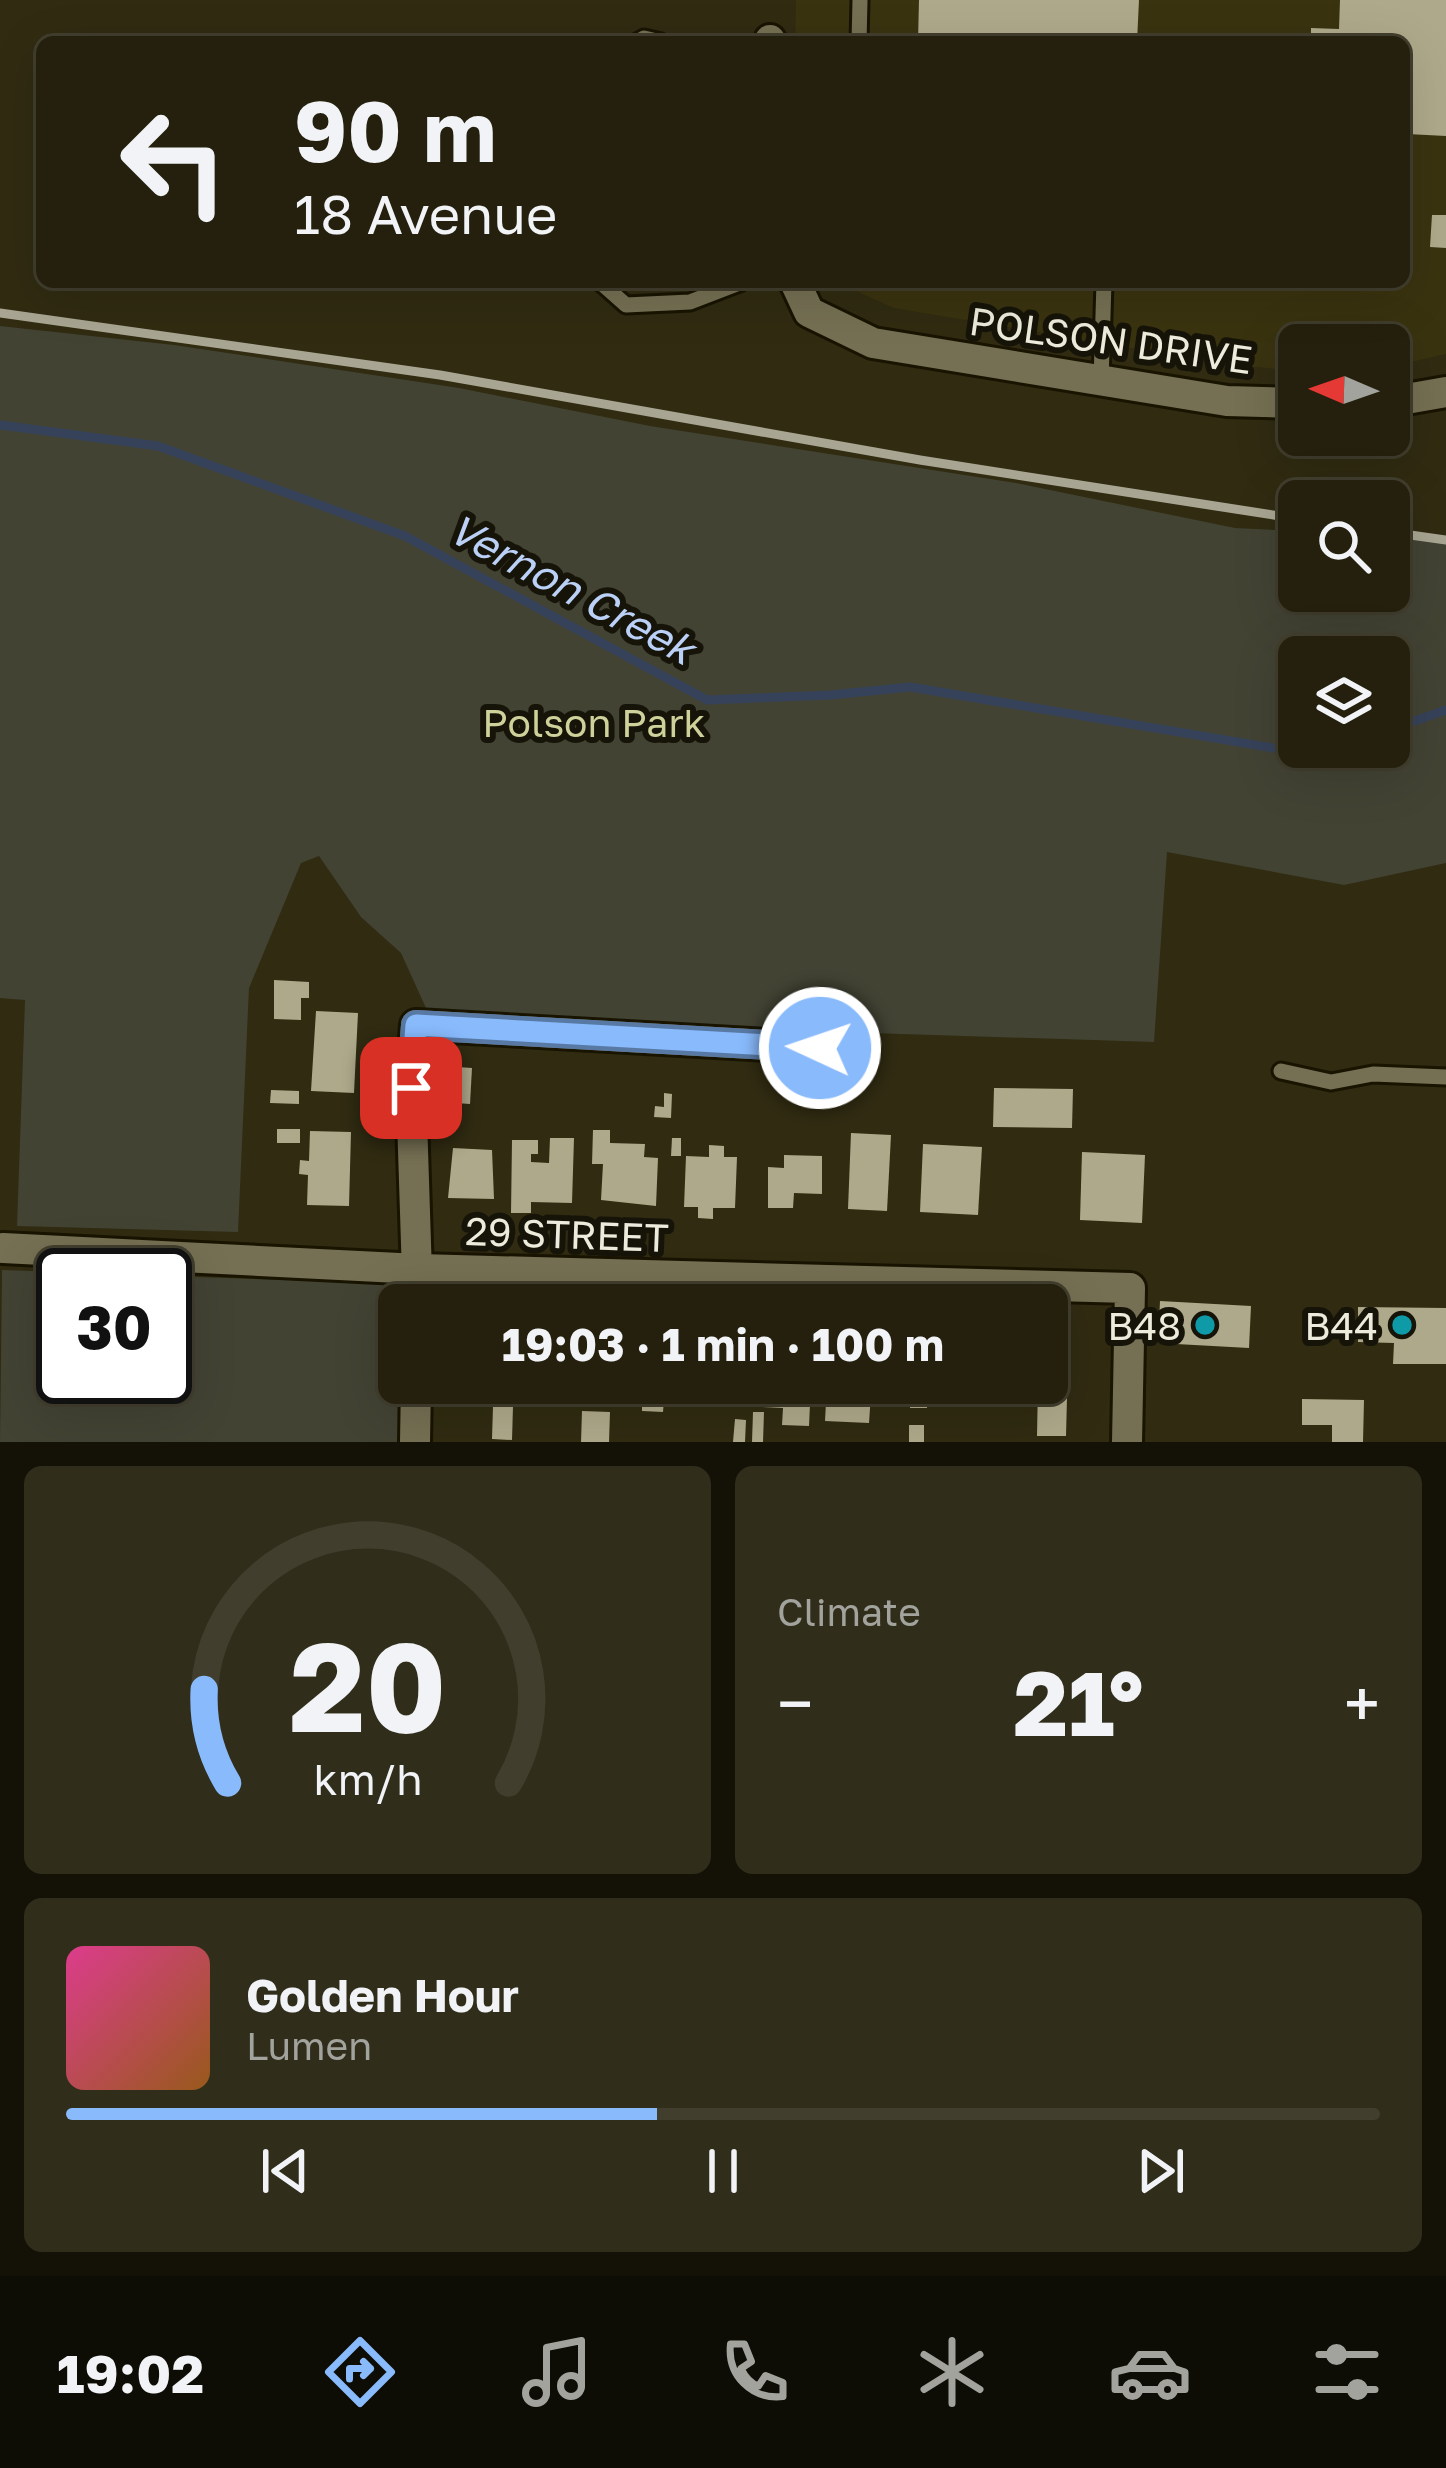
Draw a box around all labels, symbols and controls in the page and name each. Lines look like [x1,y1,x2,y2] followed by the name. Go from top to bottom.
[294,80,496,180] text: 90 m
[96,84,252,240] icon: left
[294,181,557,246] text: 18 Avenue
[967,297,1255,383] street label: POLSON DRIVE
[1278,324,1410,456] north arrow
[1278,324,1410,768] map controls
[1278,480,1410,612] button: search
[441,502,707,676] water label: Vernon Creek
[1278,636,1410,768] button: layers
[482,699,706,746] park label: Polson Park
[757,985,883,1111] position arrow
[360,1037,462,1139] pin
[378,1055,444,1121] icon: arrive
[465,1207,669,1261] street label: 29 STREET
[36,1248,192,1404] speed limit sign: 30
[1107,1302,1181,1349] place label: B48
[1304,1302,1378,1349] place label: B44
[1192,1312,1218,1338] marker: B48
[1389,1312,1415,1338] marker: B44
[502,1317,944,1371] text: 19:03 · 1 min · 100 m
[777,1588,921,1635] text: Climate
[289,1610,446,1759] text: 20
[1013,1648,1144,1756] text: 21°
[777,1663,813,1743] text: −
[1344,1663,1380,1743] text: +
[313,1753,422,1804] text: km/h
[246,1968,519,2022] text: Golden Hour
[246,2022,372,2069] text: Lumen
[252,2138,318,2204] icon: previous
[690,2138,756,2204] icon: pause
[1128,2138,1194,2204] icon: next
[318,2330,402,2414] icon: directions
[515,2330,599,2414] icon: music
[713,2330,797,2414] icon: phone
[910,2330,994,2414] icon: climate
[1108,2330,1192,2414] icon: car
[1305,2330,1389,2414] icon: filters
[57,2340,204,2405] text: 19:02

